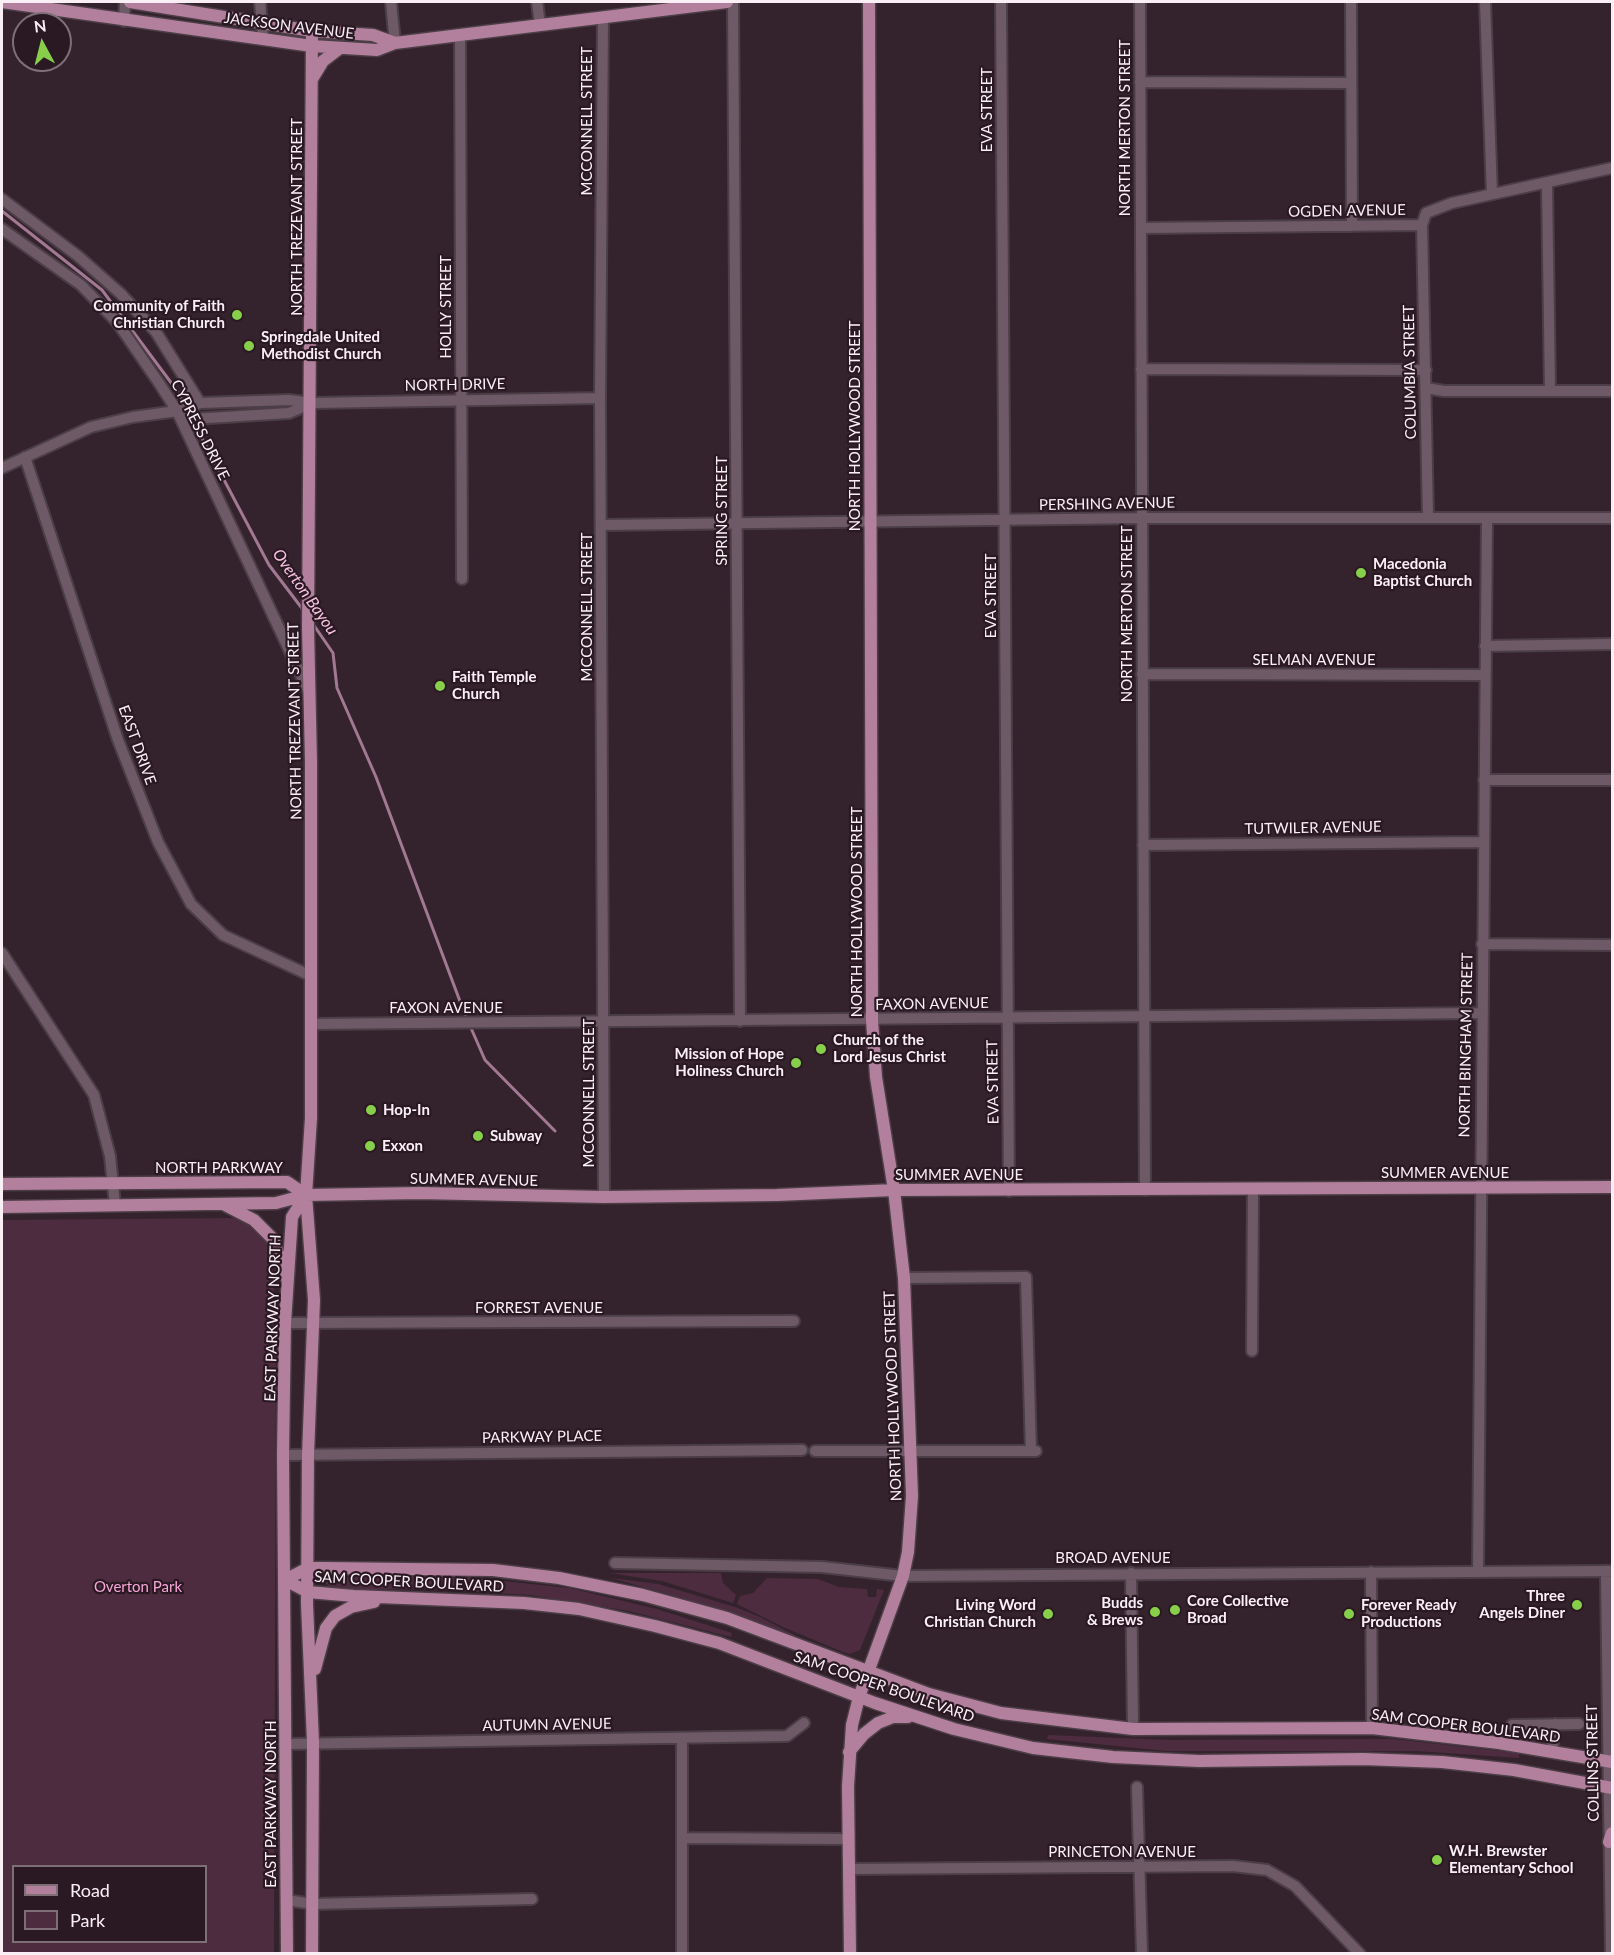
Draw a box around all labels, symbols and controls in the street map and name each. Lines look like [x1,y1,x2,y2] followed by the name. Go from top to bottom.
[223,9,355,43] street label: JACKSON AVENUE
[12,12,72,72] north arrow
[33,15,47,36] text: N
[1116,40,1134,216] street label: NORTH MERTON STREET
[578,47,596,195] street label: MCCONNELL STREET
[978,68,996,152] street label: EVA STREET
[288,118,306,316] street label: NORTH TREZEVANT STREET
[1288,201,1406,221] street label: OGDEN AVENUE
[437,255,455,359] street label: HOLLY STREET
[93,297,225,332] place label: Community of Faith Christian Church
[1400,305,1420,439] street label: COLUMBIA STREET
[230,308,244,322] marker: Community of Faith Christian Church
[846,321,864,531] street label: NORTH HOLLYWOOD STREET
[261,328,382,363] place label: Springdale United Methodist Church
[242,339,256,353] marker: Springdale United Methodist Church
[405,375,505,395] street label: NORTH DRIVE
[167,377,233,483] street label: CYPRESS DRIVE
[713,456,731,566] street label: SPRING STREET
[1039,494,1175,514] street label: PERSHING AVENUE
[1118,526,1136,702] street label: NORTH MERTON STREET
[578,533,596,681] street label: MCCONNELL STREET
[268,545,342,639] water label: Overton Bayou
[982,554,1000,638] street label: EVA STREET
[1373,555,1472,590] place label: Macedonia Baptist Church
[1354,566,1368,580] marker: Macedonia Baptist Church
[284,622,306,820] street label: NORTH TREZEVANT STREET
[1252,651,1376,669] street label: SELMAN AVENUE
[452,668,537,703] place label: Faith Temple Church
[433,679,447,693] marker: Faith Temple Church
[114,703,160,787] street label: EAST DRIVE
[848,807,866,1017] street label: NORTH HOLLYWOOD STREET
[1244,818,1382,838] street label: TUTWILER AVENUE
[1455,952,1477,1138] street label: NORTH BINGHAM STREET
[875,994,989,1014] street label: FAXON AVENUE
[389,999,503,1017] street label: FAXON AVENUE
[580,1019,598,1167] street label: MCCONNELL STREET
[833,1031,946,1066] place label: Church of the Lord Jesus Christ
[983,1040,1003,1124] street label: EVA STREET
[814,1042,828,1056] marker: Church of the Lord Jesus Christ
[674,1045,784,1080] place label: Mission of Hope Holiness Church
[789,1056,803,1070] marker: Mission of Hope Holiness Church
[383,1101,430,1119] place label: Hop-In
[364,1103,378,1117] marker: Hop-In
[490,1127,542,1145] place label: Subway
[471,1129,485,1143] marker: Subway
[382,1137,423,1155] place label: Exxon
[363,1139,377,1153] marker: Exxon
[155,1159,283,1177] street label: NORTH PARKWAY
[1381,1164,1509,1182] street label: SUMMER AVENUE
[895,1166,1023,1184] street label: SUMMER AVENUE
[410,1170,538,1190] street label: SUMMER AVENUE
[261,1234,285,1402] street label: EAST PARKWAY NORTH
[880,1290,906,1502] street label: NORTH HOLLYWOOD STREET
[475,1299,603,1317] street label: FORREST AVENUE
[482,1427,602,1447] street label: PARKWAY PLACE
[1055,1549,1171,1567] street label: BROAD AVENUE
[314,1568,504,1596] street label: SAM COOPER BOULEVARD
[94,1578,182,1596] park label: Overton Park
[1479,1587,1565,1622] place label: Three Angels Diner
[1187,1592,1289,1627] place label: Core Collective Broad
[1087,1594,1143,1629] place label: Budds & Brews
[924,1596,1036,1631] place label: Living Word Christian Church
[1361,1596,1457,1631] place label: Forever Ready Productions
[1570,1598,1584,1612] marker: Three Angels Diner
[1168,1603,1182,1617] marker: Core Collective Broad
[1148,1605,1162,1619] marker: Budds & Brews
[1041,1607,1055,1621] marker: Living Word Christian Church
[1342,1607,1356,1621] marker: Forever Ready Productions
[791,1648,977,1726] street label: SAM COOPER BOULEVARD
[1583,1704,1603,1822] street label: COLLINS STREET
[1371,1705,1561,1747] street label: SAM COOPER BOULEVARD
[482,1715,612,1735] street label: AUTUMN AVENUE
[262,1720,280,1888] street label: EAST PARKWAY NORTH
[1449,1842,1573,1877] place label: W.H. Brewster Elementary School
[1048,1843,1196,1861] street label: PRINCETON AVENUE
[1430,1853,1444,1867] marker: W.H. Brewster Elementary School
[12,1865,207,1943] legend
[70,1879,110,1901] text: Road
[70,1909,105,1931] text: Park

